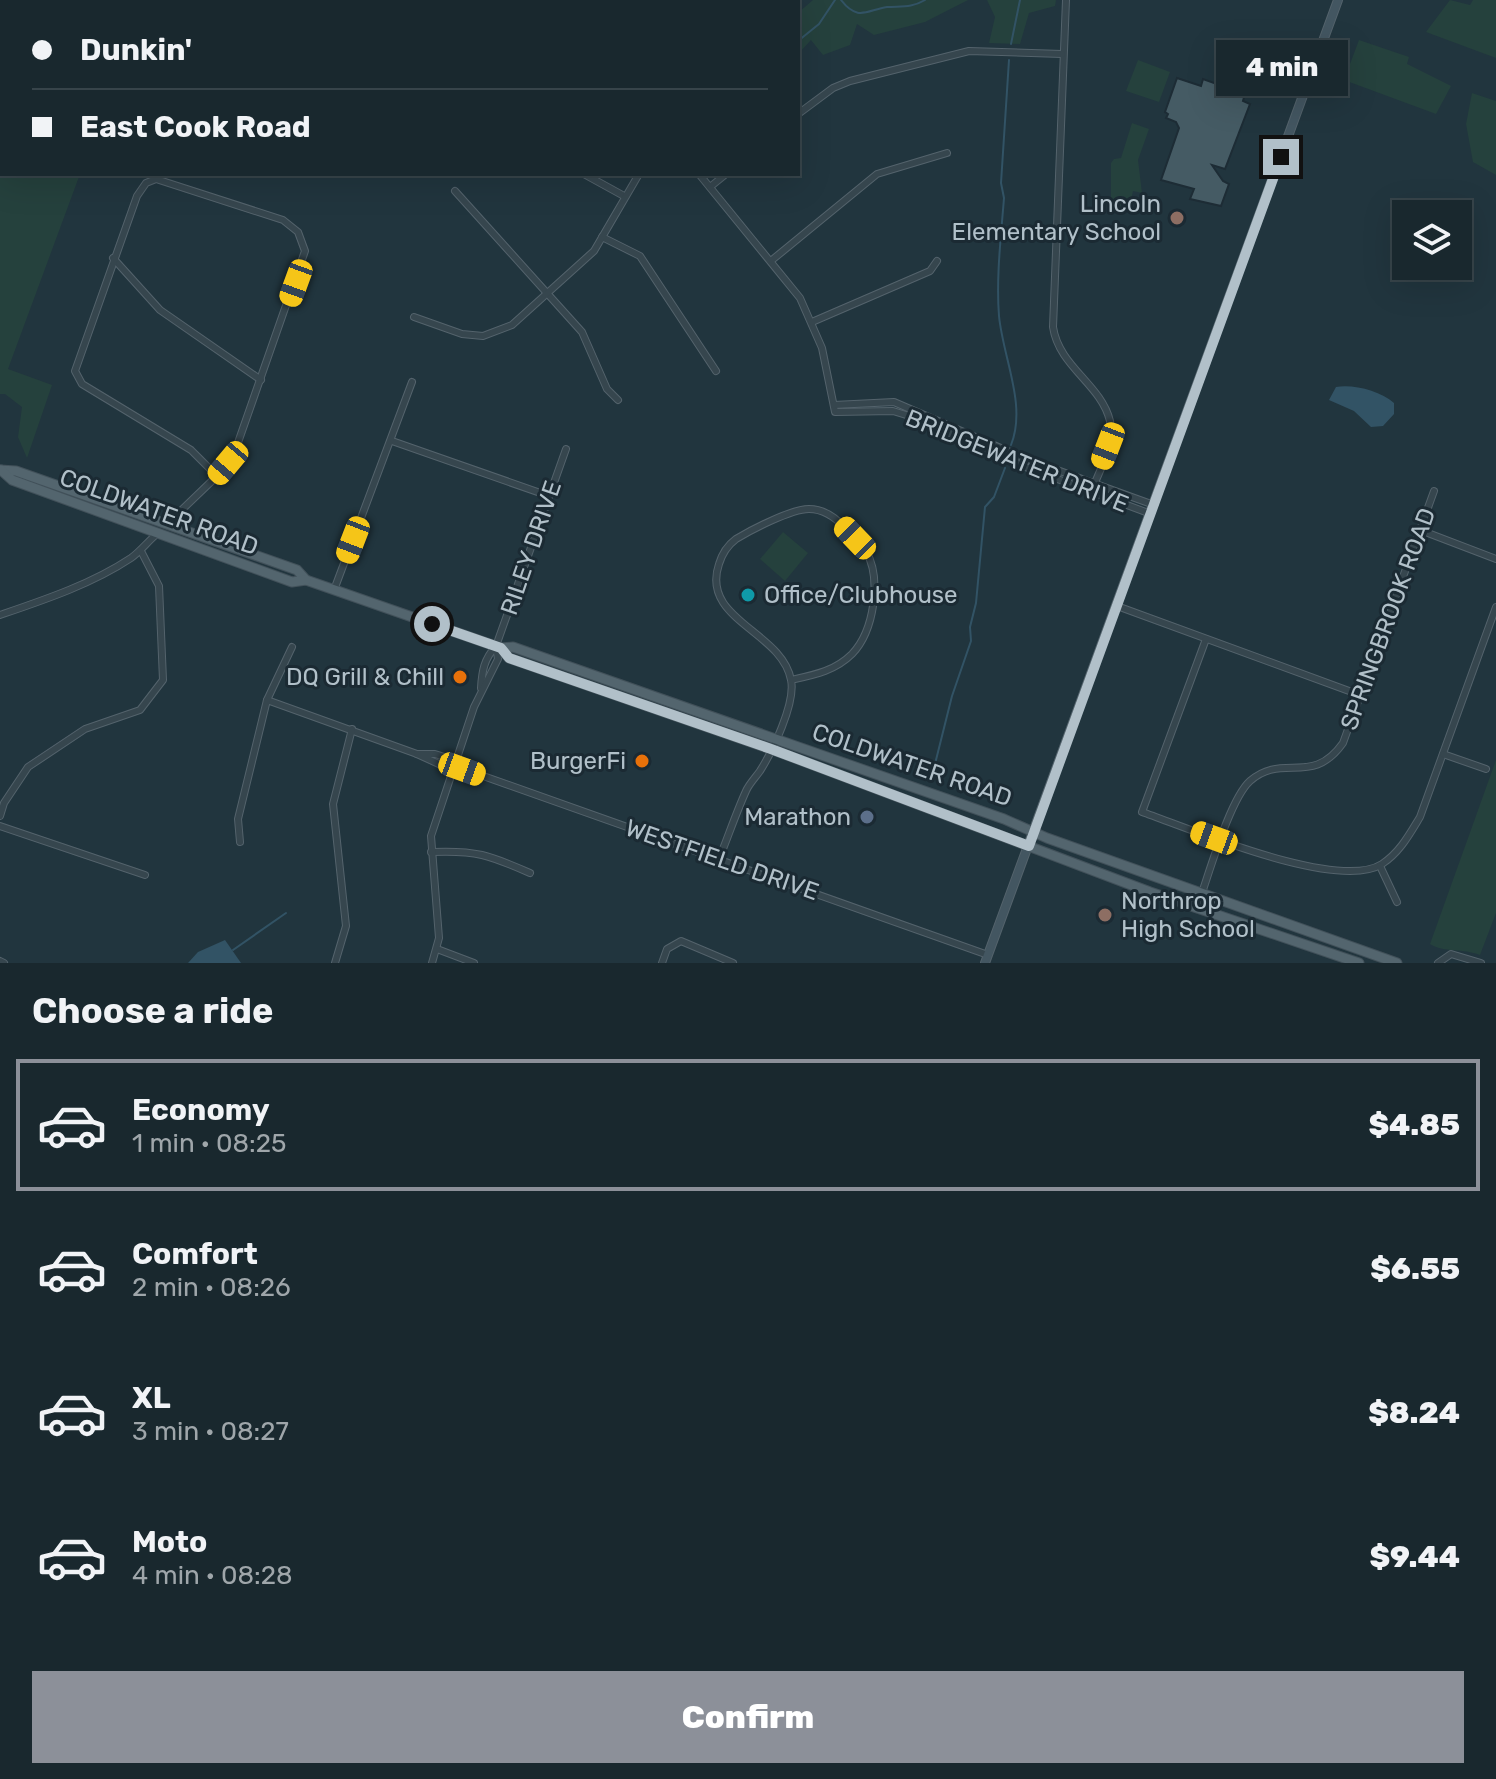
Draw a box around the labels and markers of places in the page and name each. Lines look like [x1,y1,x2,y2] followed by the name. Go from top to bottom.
[952,190,1161,246] place label: Lincoln Elementary School
[1168,209,1186,227] marker: Lincoln Elementary School
[764,581,958,609] place label: Office/Clubhouse
[739,586,757,604] marker: Office/Clubhouse
[286,663,444,691] place label: DQ Grill & Chill
[451,668,469,686] marker: DQ Grill & Chill
[530,747,626,775] place label: BurgerFi
[633,752,651,770] marker: BurgerFi
[744,803,851,831] place label: Marathon
[858,808,876,826] marker: Marathon
[1121,887,1255,943] place label: Northrop High School
[1096,906,1114,924] marker: Northrop High School

